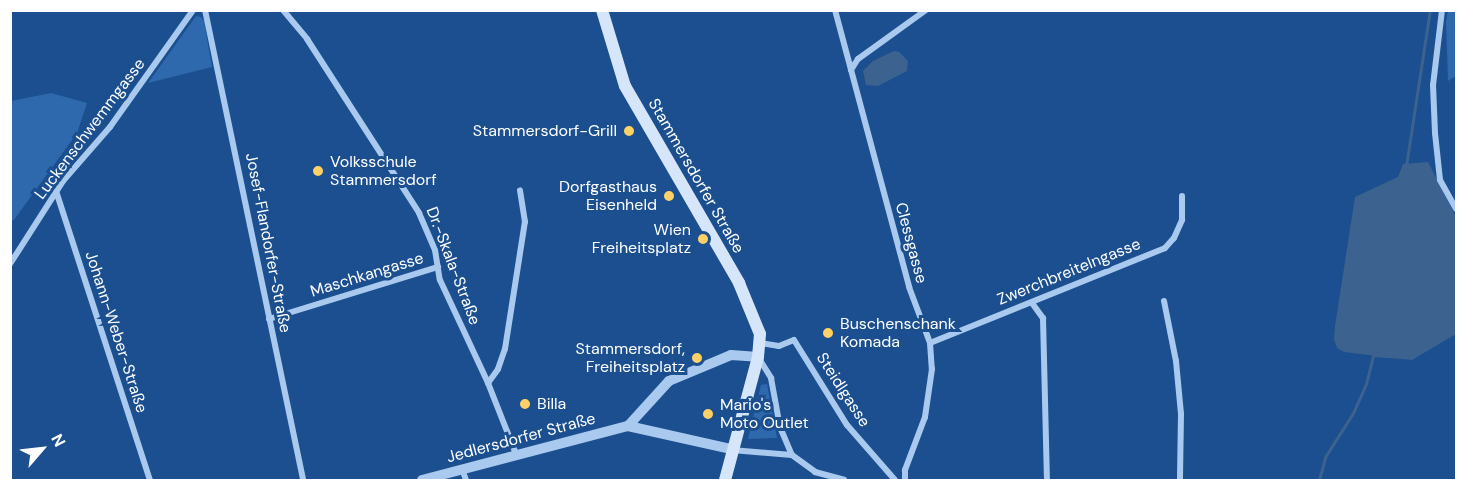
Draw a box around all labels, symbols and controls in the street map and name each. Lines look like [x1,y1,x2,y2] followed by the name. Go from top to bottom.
[31,55,149,203] street label: Luckenschwemmgasse
[644,95,748,257] street label: Stammersdorfer Straße
[473,121,617,141] place label: Stammersdorf-Grill
[622,124,636,138] marker: Stammersdorf-Grill
[241,152,295,334] street label: Josef-Flandorfer-Straße
[330,152,437,190] place label: Volksschule Stammersdorf
[311,164,325,178] marker: Volksschule Stammersdorf
[559,177,657,215] place label: Dorfgasthaus Eisenheld
[662,189,676,203] marker: Dorfgasthaus Eisenheld
[891,200,931,286] street label: Clessgasse
[422,204,484,328] street label: Dr.-Skala-Straße
[592,220,691,258] place label: Wien Freiheitsplatz
[696,232,710,246] marker: Wien Freiheitsplatz
[995,234,1143,310] street label: Zwerchbreitelngasse
[81,249,151,415] street label: Johann-Weber-Straße
[308,249,426,301] street label: Maschkangasse
[840,314,956,352] place label: Buschenschank Komada
[821,326,835,340] marker: Buschenschank Komada
[575,339,685,377] place label: Stammersdorf, Freiheitsplatz
[812,349,874,431] street label: Steidlgasse
[690,351,704,365] marker: Stammersdorf, Freiheitsplatz
[537,394,566,414] place label: Billa
[720,395,809,433] place label: Mario's Moto Outlet
[518,397,532,411] marker: Billa
[701,407,715,421] marker: Mario's Moto Outlet
[445,409,597,467] street label: Jedlersdorfer Straße
[12,419,72,479] north arrow
[46,430,70,450] text: N

